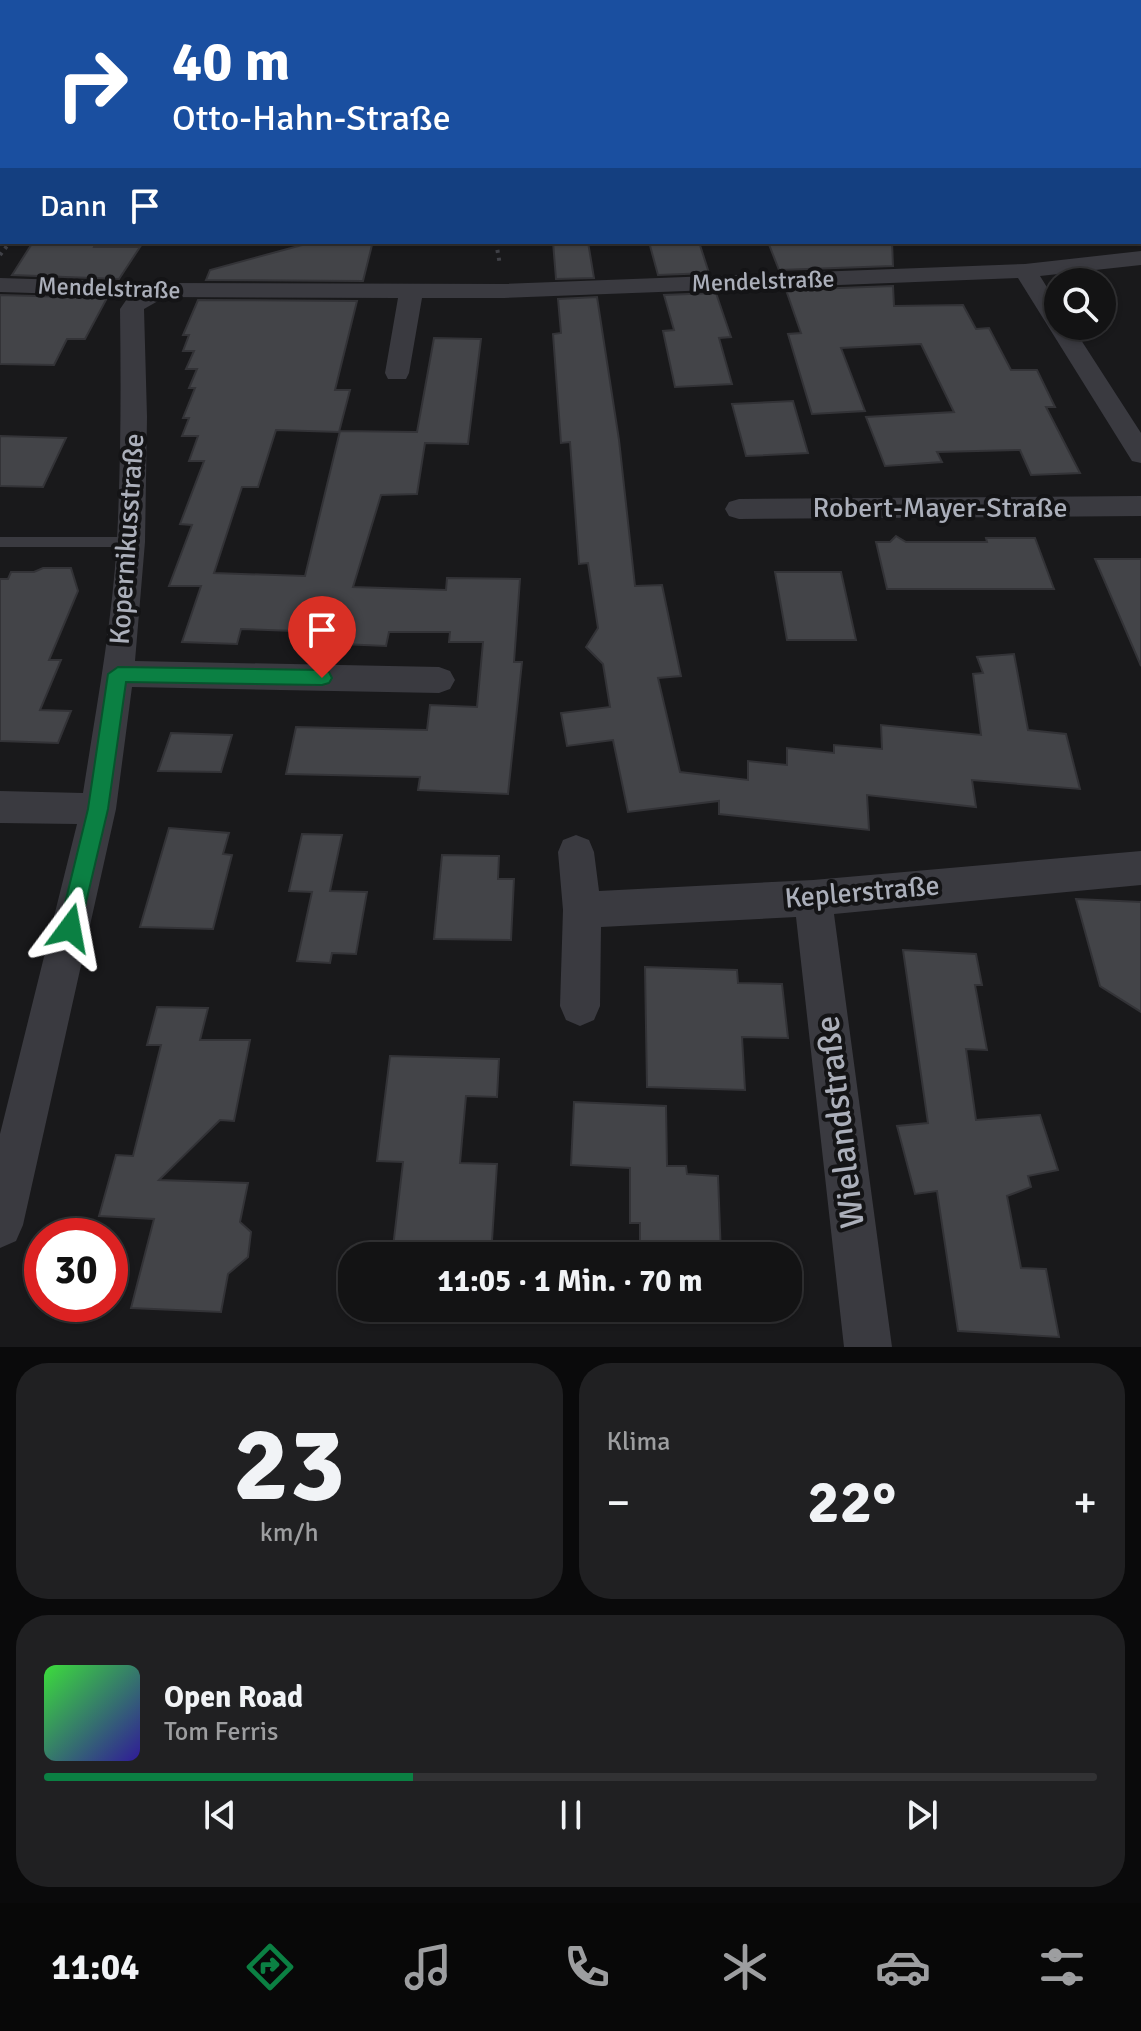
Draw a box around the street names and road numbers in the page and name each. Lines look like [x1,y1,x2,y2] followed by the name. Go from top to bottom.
[691,264,835,298] street label: Mendelstraße
[37,271,181,305] street label: Mendelstraße
[103,432,151,646] street label: Kopernikusstraße
[813,491,1067,525] street label: Robert-Mayer-Straße
[783,868,941,916] street label: Keplerstraße
[806,1013,874,1231] street label: Wielandstraße

